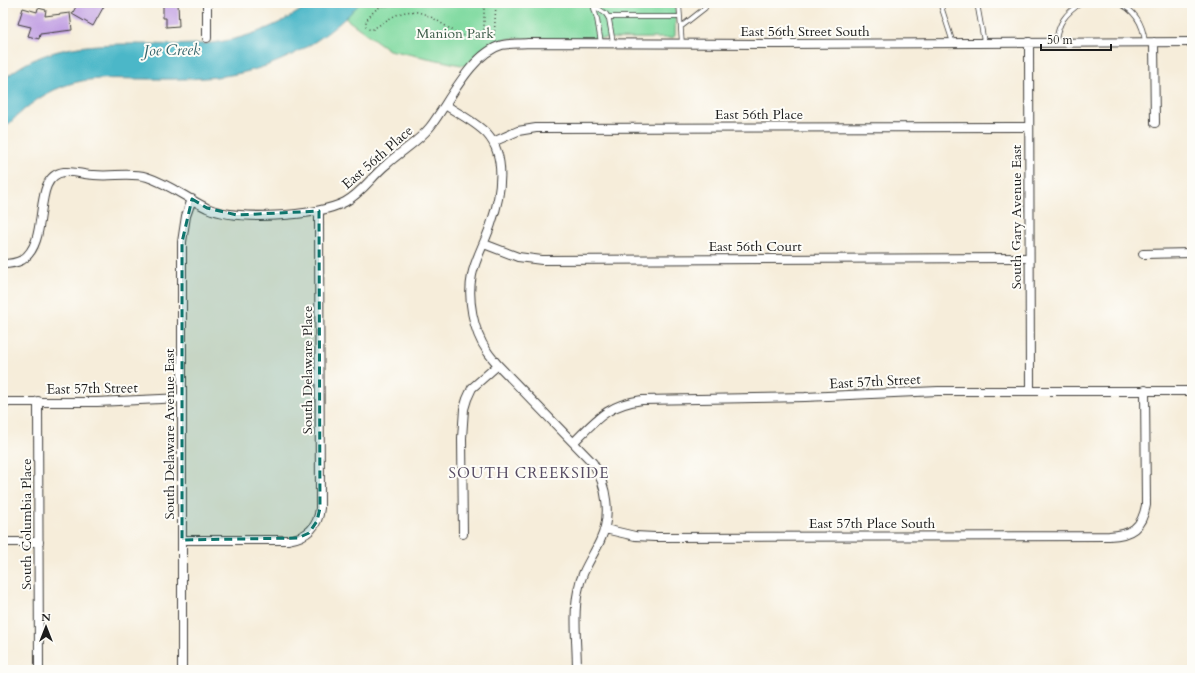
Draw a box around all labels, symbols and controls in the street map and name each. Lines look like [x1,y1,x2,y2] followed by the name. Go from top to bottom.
[740,22,870,41] street label: East 56th Street South
[416,24,494,43] park label: Manion Park
[1041,26,1111,52] scale bar
[1047,32,1074,48] text: 50 m
[139,39,201,61] water label: Joe Creek
[715,105,803,124] street label: East 56th Place
[338,121,417,194] street label: East 56th Place
[1007,144,1026,289] street label: South Gary Avenue East
[708,237,802,256] street label: East 56th Court
[298,306,317,434] street label: South Delaware Place
[160,348,179,519] street label: South Delaware Avenue East
[829,370,922,393] street label: East 57th Street
[46,378,138,399] street label: East 57th Street
[17,458,36,590] street label: South Columbia Place
[449,463,609,483] district label: SOUTH CREEKSIDE
[809,514,936,533] street label: East 57th Place South
[26,607,66,647] north arrow
[41,610,51,625] text: N

